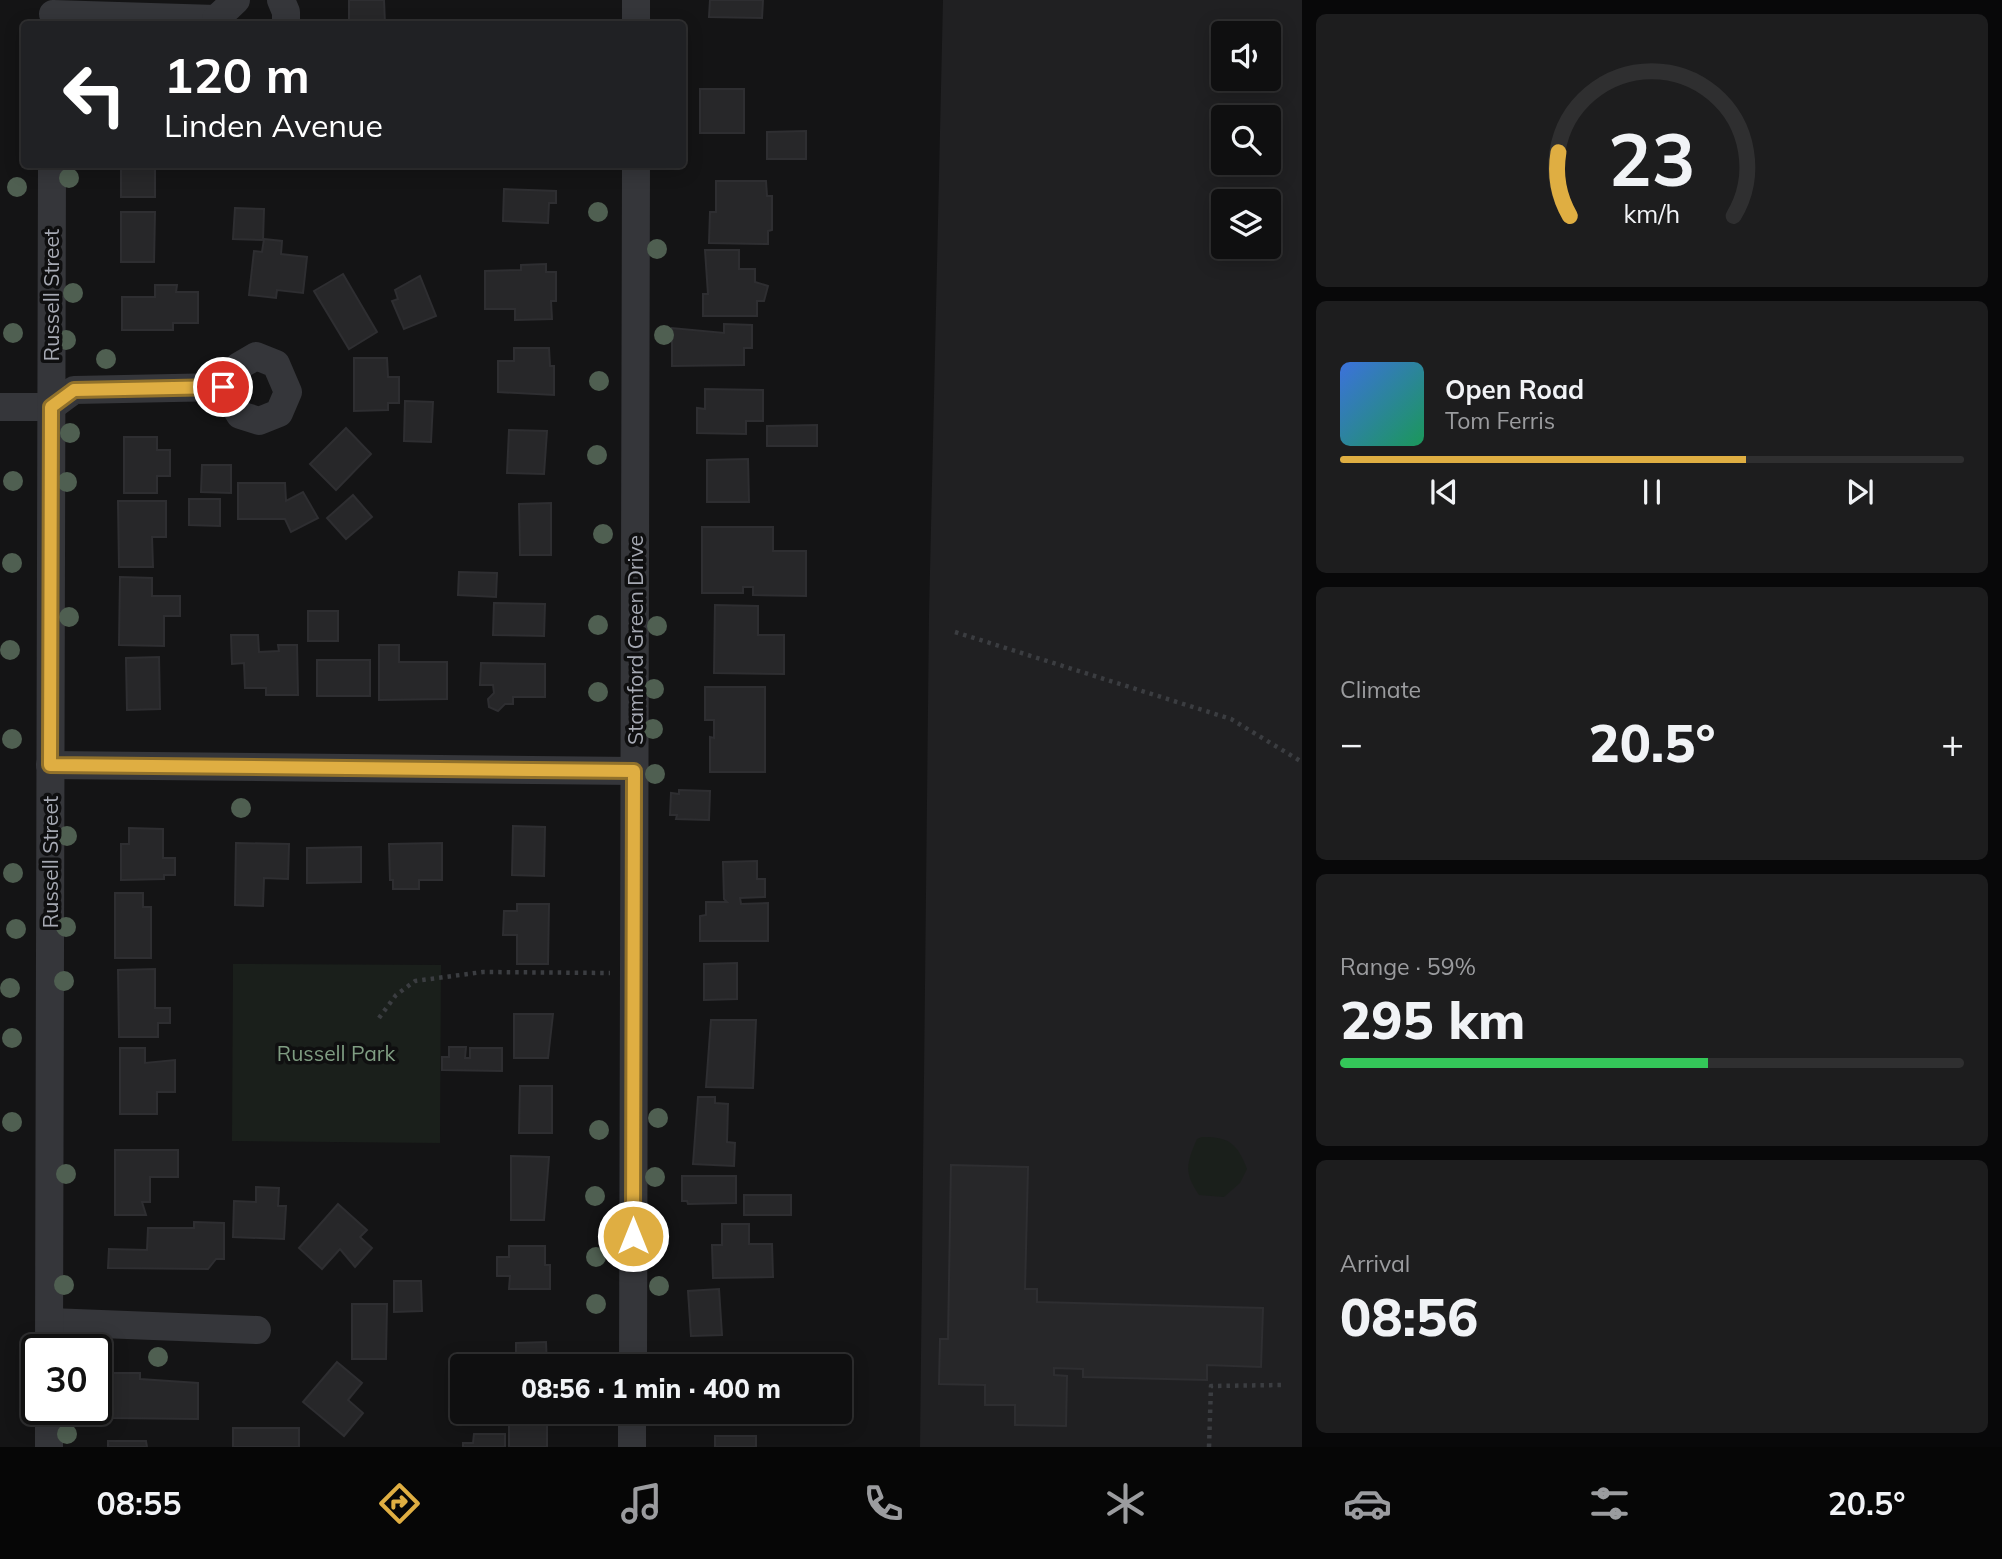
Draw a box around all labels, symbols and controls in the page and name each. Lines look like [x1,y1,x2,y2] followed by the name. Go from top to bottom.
[1211,21,1281,259] map controls
[1211,21,1281,91] button: sound
[164,44,310,105] text: 120 m
[49,49,140,140] icon: left
[164,105,383,145] text: Linden Avenue
[1211,105,1281,175] button: search
[1608,114,1696,205] text: 23
[1211,189,1281,259] button: layers
[1624,198,1680,229] text: km/h
[38,229,64,361] street label: Russell Street
[193,357,253,417] pin
[204,368,242,406] icon: arrive
[1445,373,1584,406] text: Open Road
[1445,406,1555,435] text: Tom Ferris
[1425,473,1463,511] icon: previous
[1633,473,1671,511] icon: pause
[1841,473,1879,511] icon: next
[622,535,648,745] street label: Stamford Green Drive
[1340,675,1421,704] text: Climate
[1588,710,1716,775] text: 20.5°
[1340,719,1363,767] text: −
[1941,719,1964,767] text: +
[37,796,63,928] street label: Russell Street
[1340,952,1476,981] text: Range · 59%
[1340,987,1525,1052] text: 295 km
[277,1040,395,1066] park label: Russell Park
[596,1199,670,1273] position arrow
[1340,1249,1410,1278] text: Arrival
[1340,1284,1478,1349] text: 08:56
[21,1334,112,1425] speed limit sign: 30
[521,1372,781,1405] text: 08:56 · 1 min · 400 m
[375,1479,424,1528] icon: directions
[617,1479,666,1528] icon: music
[859,1479,908,1528] icon: phone
[1101,1479,1150,1528] icon: climate
[1343,1479,1392,1528] icon: car
[1585,1479,1634,1528] icon: filters
[97,1483,181,1523] text: 08:55
[1828,1483,1905,1523] text: 20.5°

